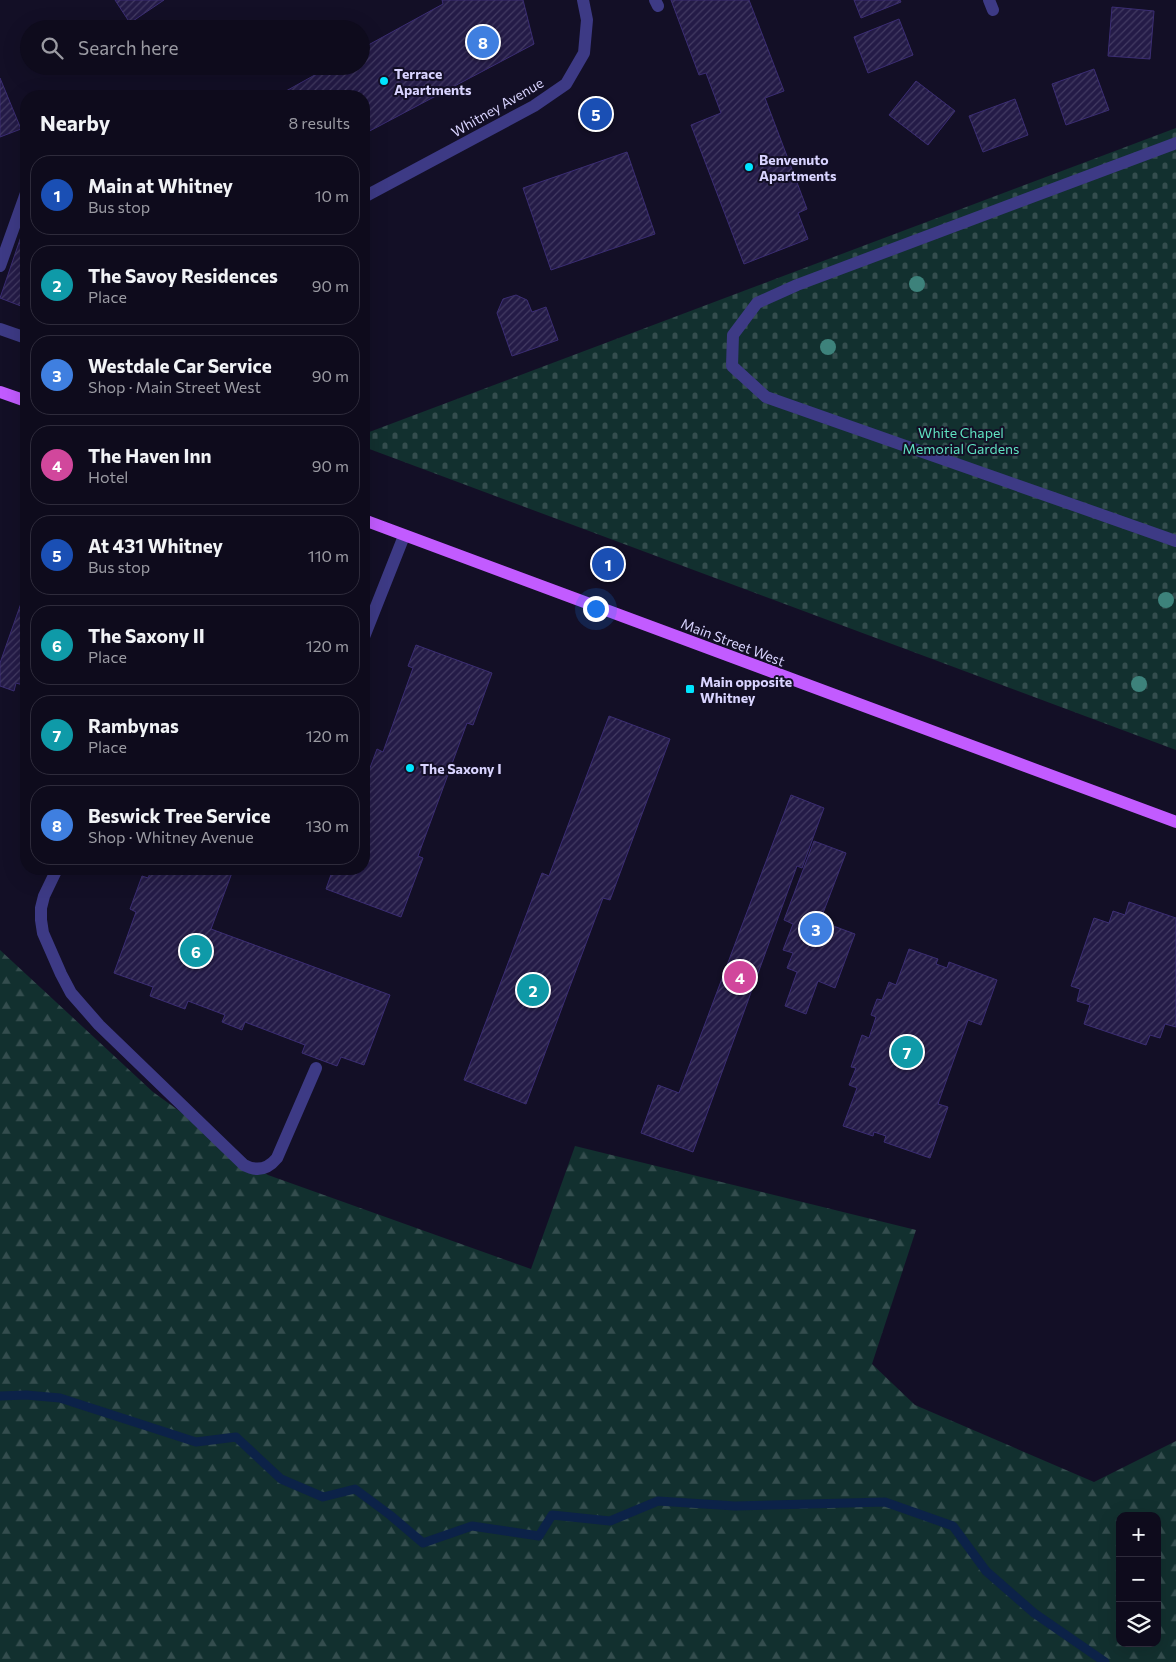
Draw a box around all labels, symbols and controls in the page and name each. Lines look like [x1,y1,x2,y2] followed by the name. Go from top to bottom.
[20,20,370,75] search box
[467,23,499,61] pin: 8
[38,34,66,62] icon: search
[78,36,178,59] text: Search here
[394,65,472,98] place label: Terrace Apartments
[448,74,546,140] street label: Whitney Avenue
[378,75,390,87] marker: Terrace Apartments
[580,95,612,133] pin: 5
[40,110,110,135] text: Nearby
[289,113,350,132] text: 8 results
[759,151,837,184] place label: Benvenuto Apartments
[743,161,755,173] marker: Benvenuto Apartments
[88,174,233,197] text: Main at Whitney
[53,186,61,205] text: 1
[315,186,349,205] text: 10 m
[88,197,150,216] text: Bus stop
[88,264,278,287] text: The Savoy Residences
[52,276,62,295] text: 2
[312,276,349,295] text: 90 m
[88,287,127,306] text: Place
[88,354,272,377] text: Westdale Car Service
[52,366,62,385] text: 3
[312,366,349,385] text: 90 m
[88,377,261,396] text: Shop · Main Street West
[903,424,1019,457] park label: White Chapel Memorial Gardens
[88,444,211,467] text: The Haven Inn
[52,456,62,475] text: 4
[312,456,349,475] text: 90 m
[88,467,128,486] text: Hotel
[88,534,223,557] text: At 431 Whitney
[592,545,624,583] pin: 1
[52,546,62,565] text: 5
[308,546,349,565] text: 110 m
[88,557,150,576] text: Bus stop
[583,596,609,622] your location
[679,614,788,670] street label: Main Street West
[88,624,205,647] text: The Saxony II
[52,636,62,655] text: 6
[306,636,349,655] text: 120 m
[88,647,127,666] text: Place
[700,673,792,706] place label: Main opposite Whitney
[684,683,696,695] marker: Main opposite Whitney
[88,714,179,737] text: Rambynas
[53,726,61,745] text: 7
[306,726,349,745] text: 120 m
[88,737,127,756] text: Place
[420,760,502,777] place label: The Saxony I
[404,762,416,774] marker: The Saxony I
[88,804,270,827] text: Beswick Tree Service
[52,816,62,835] text: 8
[306,816,349,835] text: 130 m
[88,827,254,846] text: Shop · Whitney Avenue
[800,910,832,948] pin: 3
[180,932,212,970] pin: 6
[724,958,756,996] pin: 4
[517,971,549,1009] pin: 2
[891,1033,923,1071] pin: 7
[1116,1512,1161,1647] map controls
[1116,1512,1161,1557] button: +
[1116,1557,1161,1602] button: −
[1116,1602,1161,1647] button: layers

